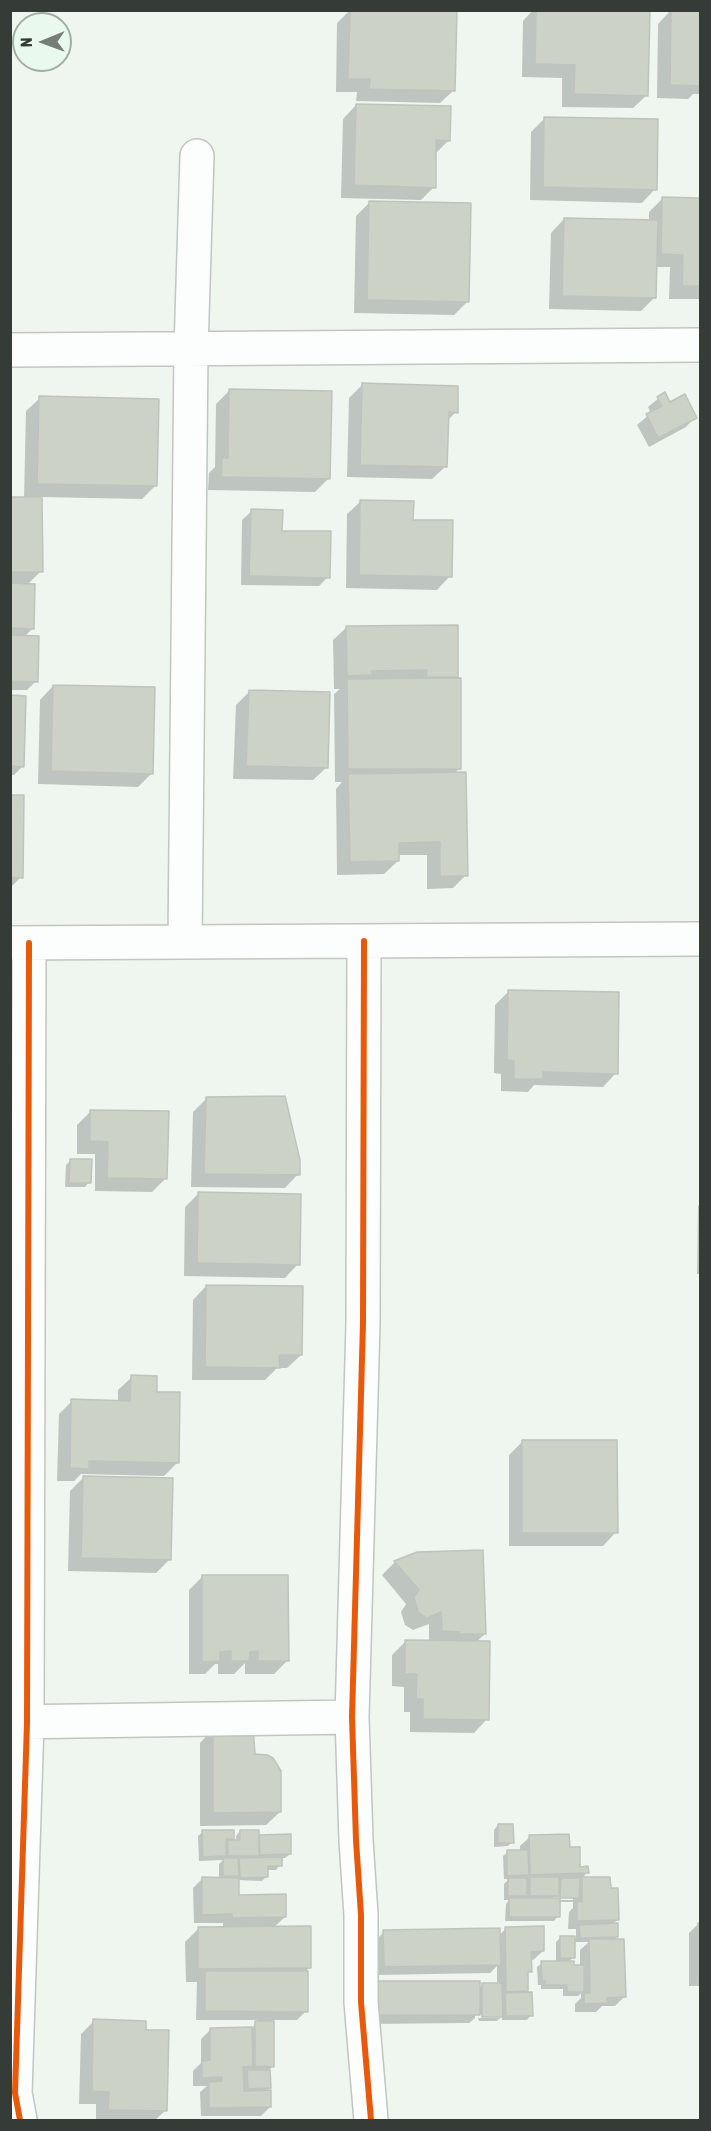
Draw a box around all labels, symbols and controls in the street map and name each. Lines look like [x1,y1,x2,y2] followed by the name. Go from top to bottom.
[12,12,72,72] north arrow
[17,37,35,47] text: N

